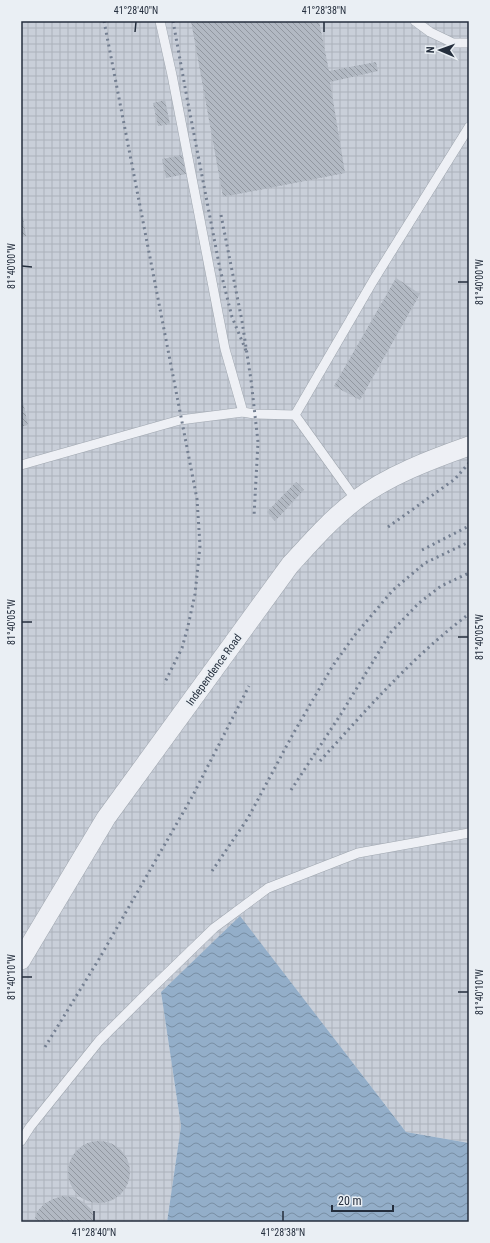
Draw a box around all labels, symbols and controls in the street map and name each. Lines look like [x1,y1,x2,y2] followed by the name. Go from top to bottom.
[114,5,158,16] text: 41°28'40"N
[302,5,346,16] text: 41°28'38"N
[420,30,460,70] north arrow
[424,46,437,53] text: N
[6,243,17,289] text: 81°40'00"W
[474,259,485,305] text: 81°40'00"W
[6,599,17,645] text: 81°40'05"W
[474,614,485,660] text: 81°40'05"W
[184,632,244,708] street label: Independence Road
[6,954,17,1000] text: 81°40'10"W
[474,969,485,1015] text: 81°40'10"W
[332,1187,393,1213] scale bar
[338,1194,362,1208] text: 20 m
[72,1227,116,1238] text: 41°28'40"N
[261,1227,305,1238] text: 41°28'38"N

